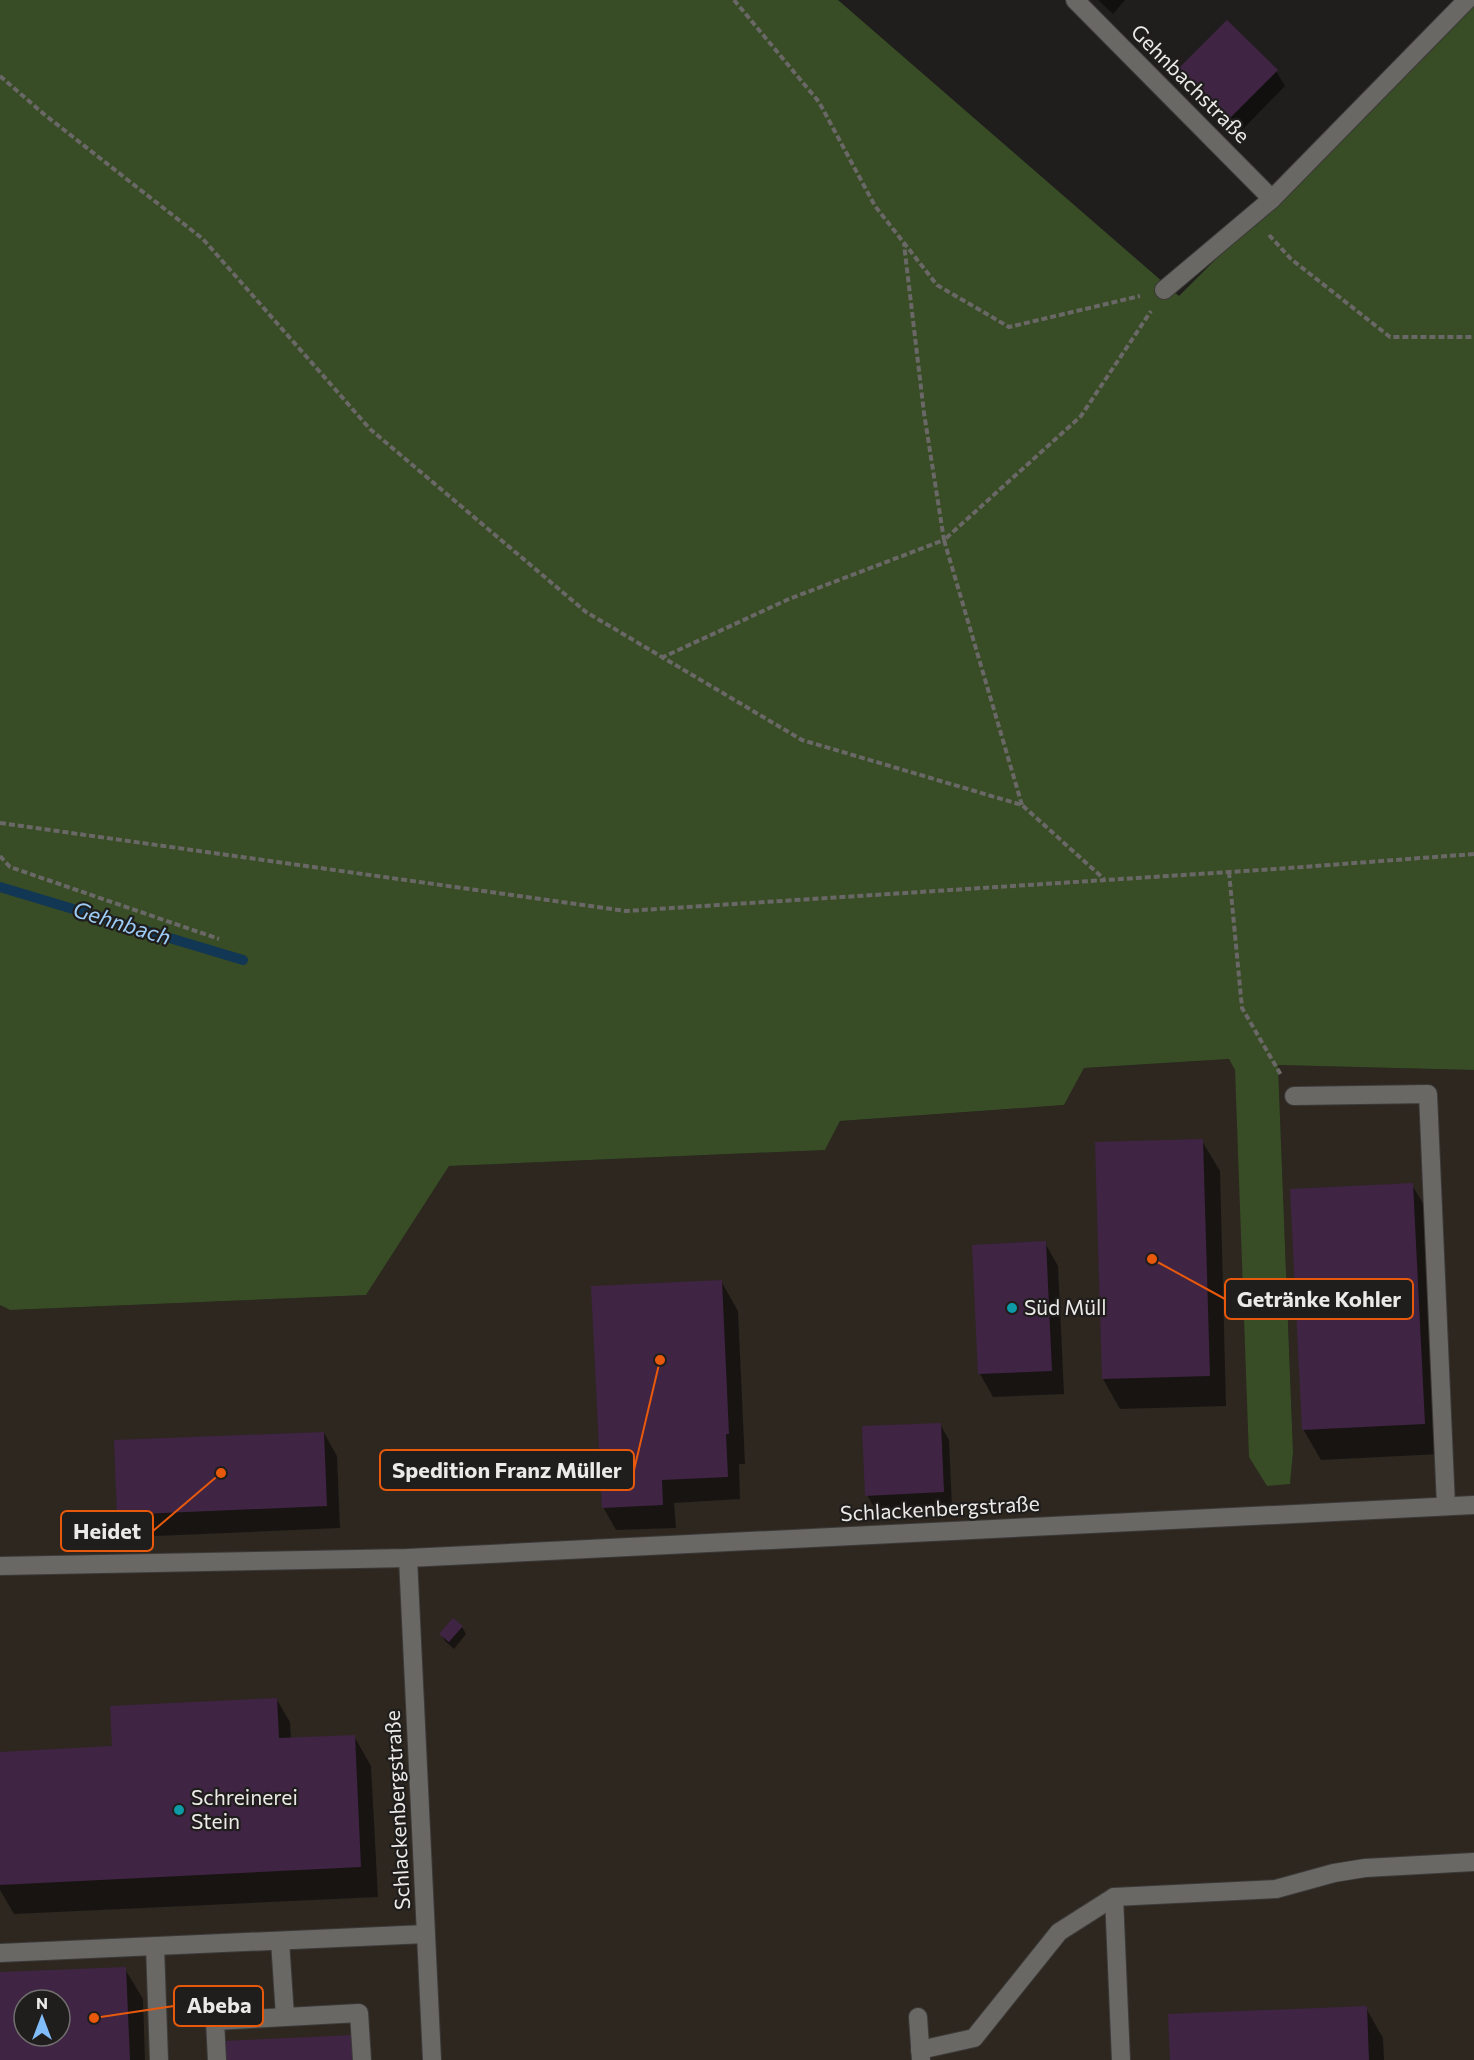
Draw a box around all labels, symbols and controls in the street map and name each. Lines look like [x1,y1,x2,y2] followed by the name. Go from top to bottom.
[1127,18,1256,147] street label: Gehnbachstraße
[70,895,174,950] water label: Gehnbach
[1225,1279,1413,1319] callout: Getränke Kohler
[1237,1285,1401,1312] text: Getränke Kohler
[1024,1294,1107,1319] place label: Süd Müll
[1005,1301,1019,1315] marker: Süd Müll
[380,1450,634,1490] callout: Spedition Franz Müller
[392,1456,622,1483] text: Spedition Franz Müller
[840,1490,1040,1525] street label: Schlackenbergstraße
[61,1511,153,1551] callout: Heidet
[73,1517,141,1544] text: Heidet
[379,1710,414,1910] street label: Schlackenbergstraße
[191,1784,298,1833] place label: Schreinerei Stein
[172,1803,186,1817] marker: Schreinerei Stein
[174,1986,263,2026] callout: Abeba
[12,1988,72,2048] north arrow
[186,1991,252,2018] text: Abeba
[36,1993,48,2012] text: N

